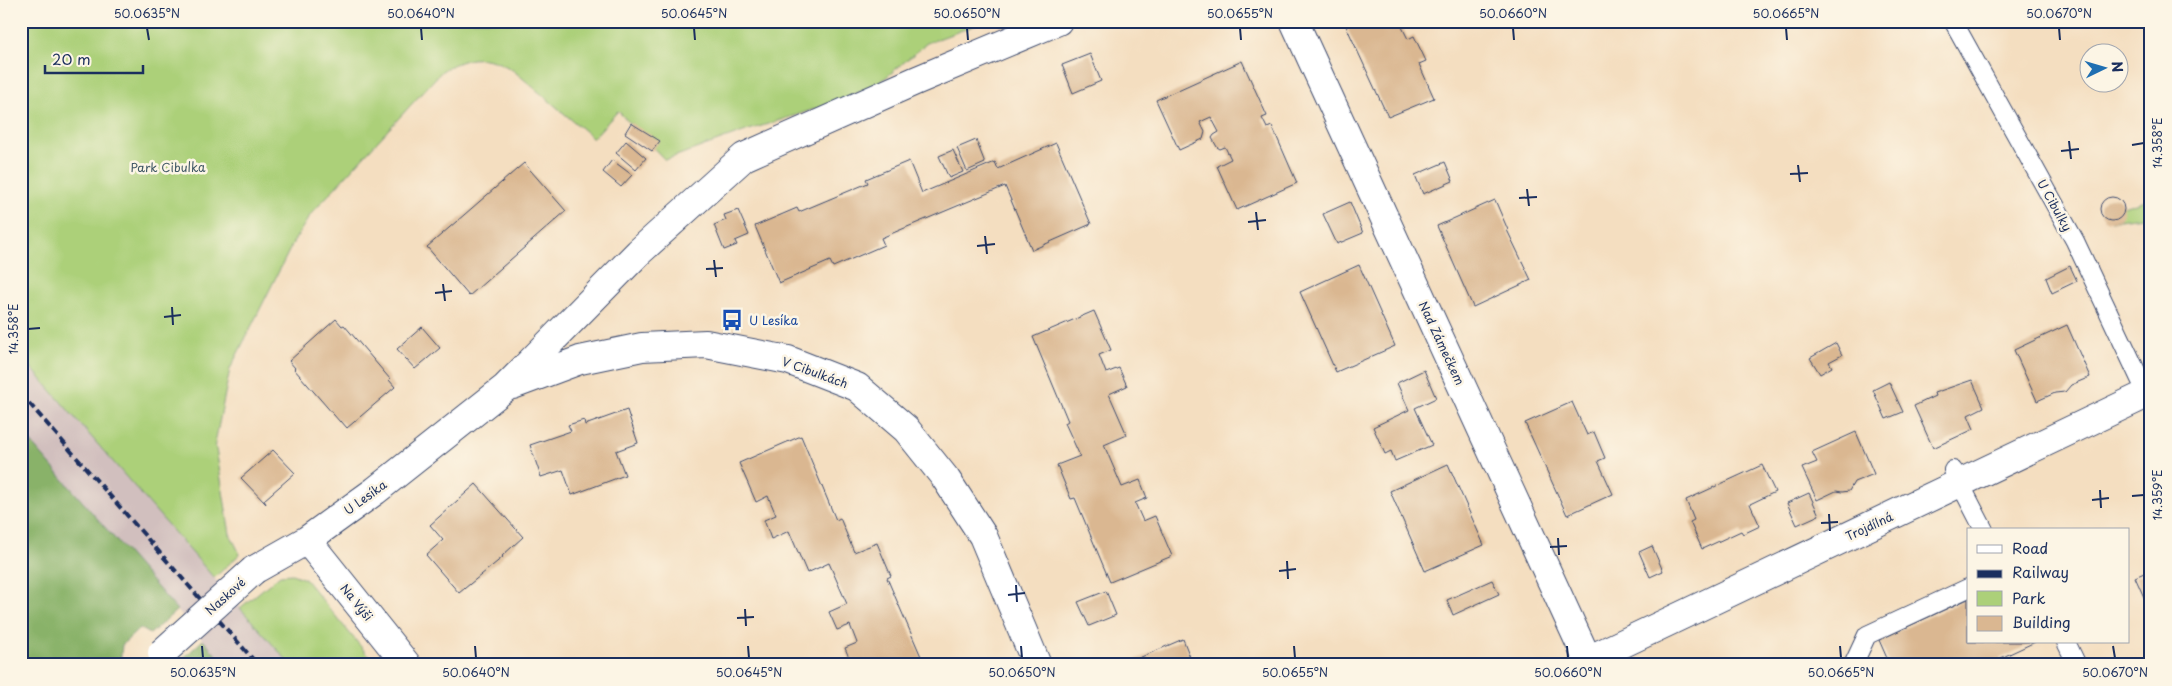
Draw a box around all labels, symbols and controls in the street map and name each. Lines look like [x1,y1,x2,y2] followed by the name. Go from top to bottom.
[114,4,180,22] text: 50.0635°N
[387,4,455,22] text: 50.0640°N
[661,4,727,22] text: 50.0645°N
[933,4,1001,22] text: 50.0650°N
[1207,4,1273,22] text: 50.0655°N
[1479,4,1547,22] text: 50.0660°N
[1753,4,1819,22] text: 50.0665°N
[2026,4,2092,22] text: 50.0670°N
[45,42,142,74] scale bar
[2080,42,2130,92] north arrow
[52,47,91,70] text: 20 m
[2107,60,2128,73] text: N
[2148,117,2166,169] text: 14.358°E
[130,158,206,176] park label: Park Cibulka
[2033,176,2077,234] street label: U Cibulky
[1415,298,1469,388] street label: Nad Zámečkem
[4,303,22,355] text: 14.358°E
[719,307,745,333] bus stop icon: U Lesíka
[749,311,799,329] place label: U Lesíka
[780,352,850,392] street label: V Cibulkách
[2148,469,2166,521] text: 14.359°E
[340,475,391,519] street label: U Lesíka
[1842,507,1896,545] street label: Trojdílná
[1967,528,2130,644] legend
[2012,536,2048,559] text: Road
[2012,560,2069,583] text: Railway
[201,573,249,619] street label: Naskové
[336,580,378,624] street label: Na Výši
[2012,586,2046,609] text: Park
[2012,610,2071,633] text: Building
[170,663,236,681] text: 50.0635°N
[442,663,510,681] text: 50.0640°N
[716,663,782,681] text: 50.0645°N
[988,663,1056,681] text: 50.0650°N
[1262,663,1328,681] text: 50.0655°N
[1534,663,1602,681] text: 50.0660°N
[1808,663,1874,681] text: 50.0665°N
[2082,663,2148,681] text: 50.0670°N

